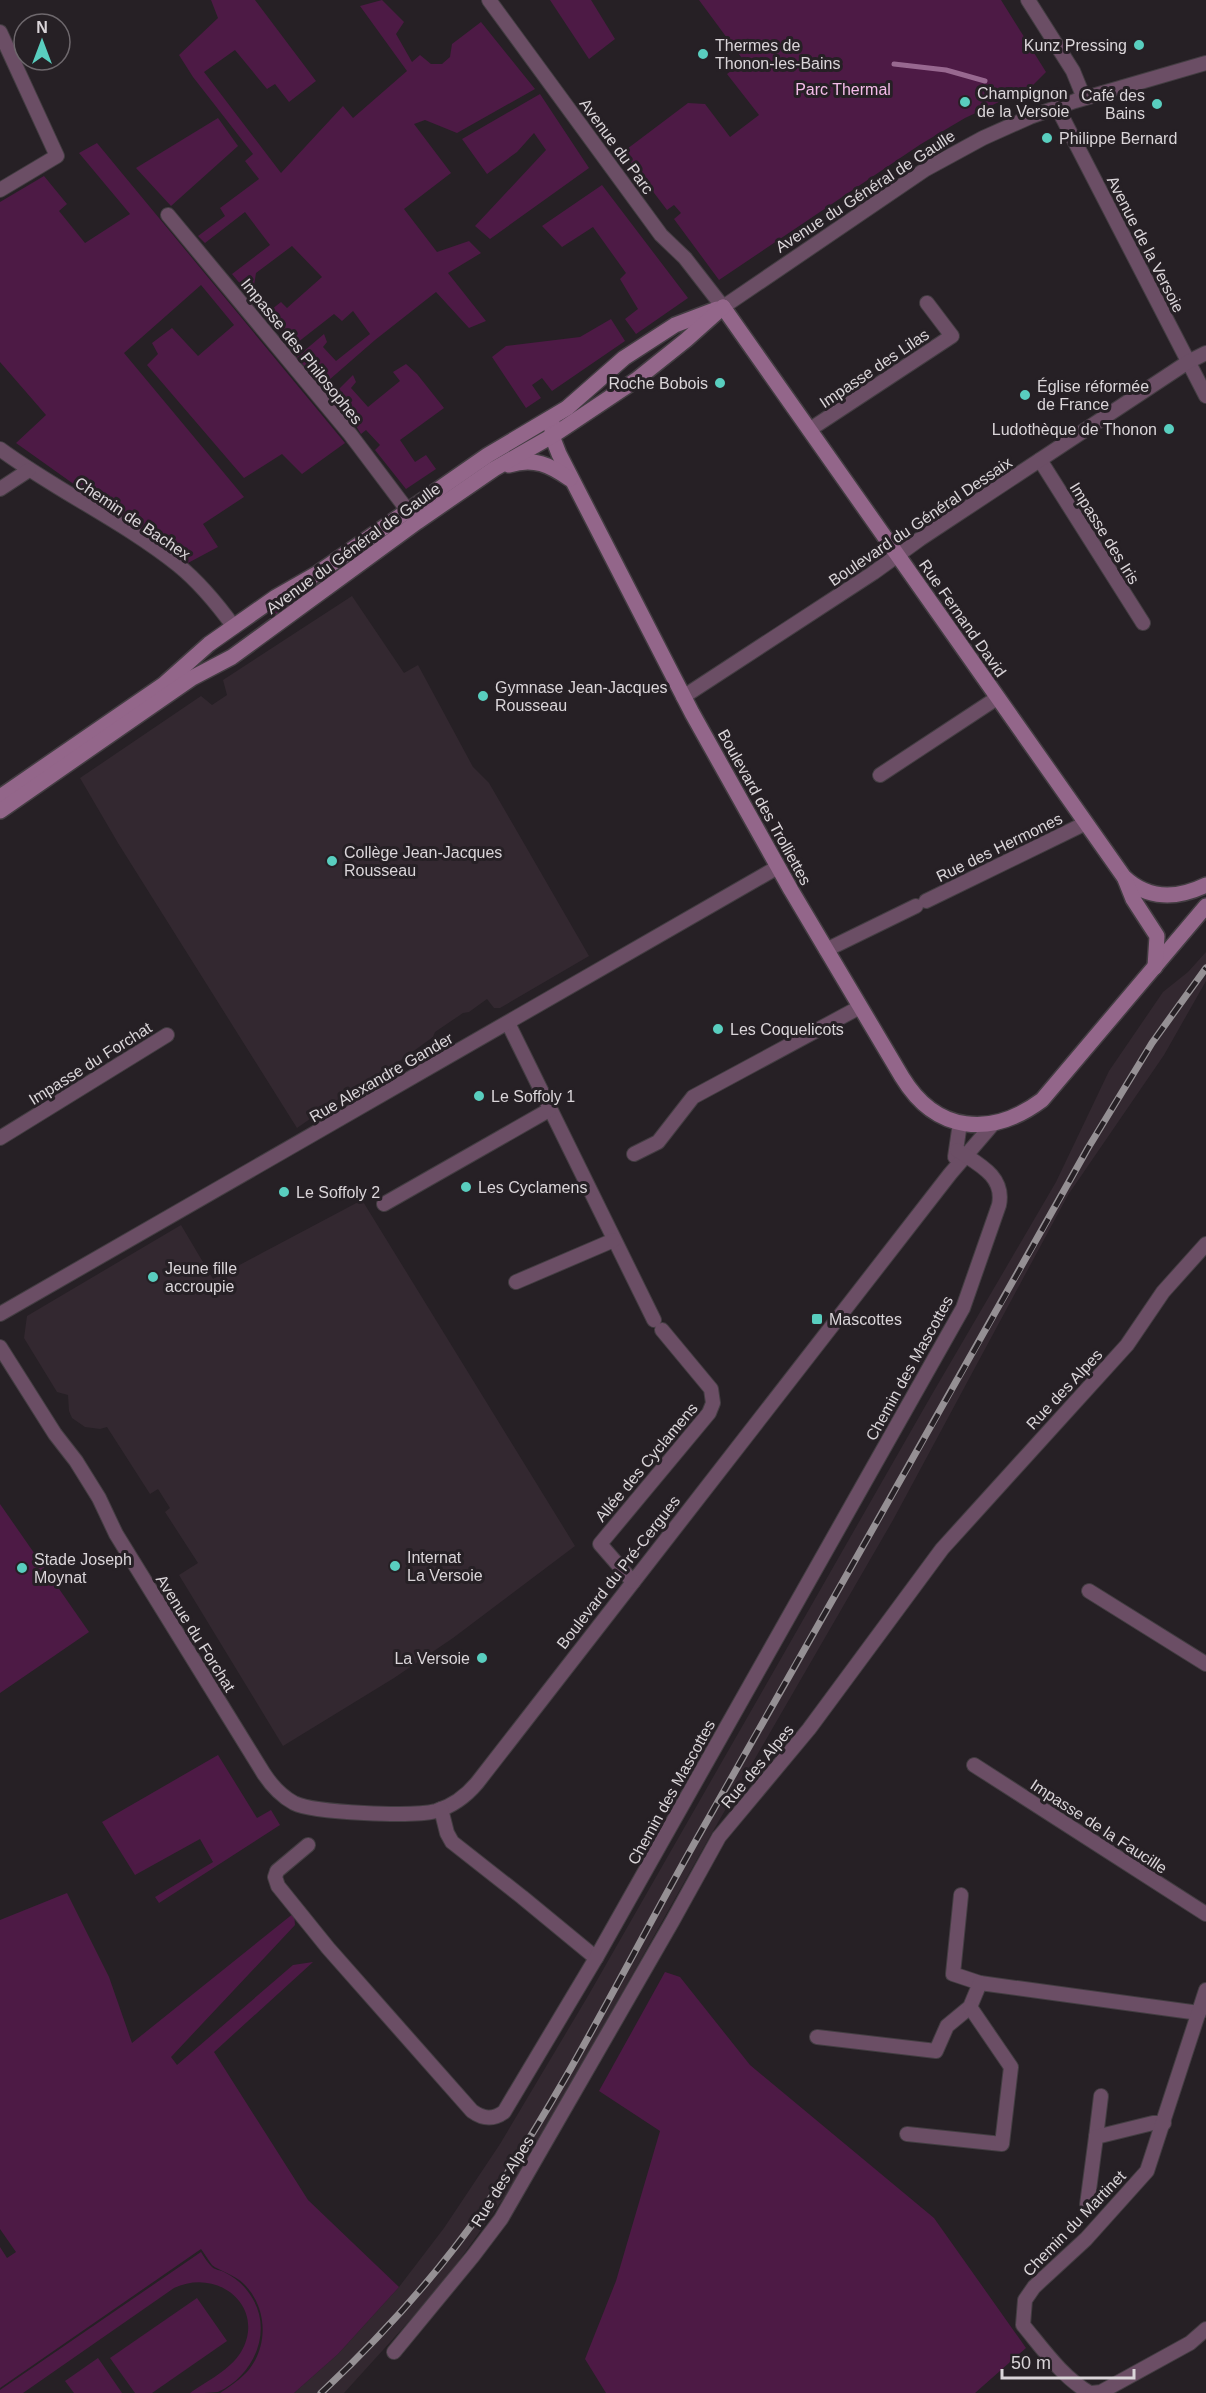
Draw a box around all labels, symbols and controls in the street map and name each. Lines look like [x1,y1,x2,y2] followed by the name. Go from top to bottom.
[12,12,72,72] north arrow
[36,19,48,36] text: N
[715,37,840,72] place label: Thermes de Thonon-les-Bains
[1024,37,1127,54] place label: Kunz Pressing
[1132,38,1146,52] marker: Kunz Pressing
[696,47,710,61] marker: Thermes de Thonon-les-Bains
[795,81,891,98] park label: Parc Thermal
[977,85,1070,120] place label: Champignon de la Versoie
[1081,87,1145,122] place label: Café des Bains
[576,95,657,197] street label: Avenue du Parc
[958,95,972,109] marker: Champignon de la Versoie
[1150,97,1164,111] marker: Café des Bains
[772,127,958,256] street label: Avenue du Général de Gaulle
[1059,130,1177,147] place label: Philippe Bernard
[1040,131,1054,145] marker: Philippe Bernard
[1104,173,1187,315] street label: Avenue de la Versoie
[238,275,366,428] street label: Impasse des Philosophes
[816,326,932,411] street label: Impasse des Lilas
[608,375,708,392] place label: Roche Bobois
[713,376,727,390] marker: Roche Bobois
[1037,377,1149,413] place label: Église réformée de France
[1018,388,1032,402] marker: Église réformée de France
[992,421,1157,438] place label: Ludothèque de Thonon
[1162,422,1176,436] marker: Ludothèque de Thonon
[826,454,1015,589] street label: Boulevard du Général Dessaix
[72,474,194,563] street label: Chemin de Bachex
[1067,479,1143,587] street label: Impasse des Iris
[263,480,444,617] street label: Avenue du Général de Gaulle
[916,557,1009,680] street label: Rue Fernand David
[495,679,668,714] place label: Gymnase Jean-Jacques Rousseau
[476,689,490,703] marker: Gymnase Jean-Jacques Rousseau
[715,727,814,888] street label: Boulevard des Trolliettes
[934,810,1065,885] street label: Rue des Hermones
[344,844,502,879] place label: Collège Jean-Jacques Rousseau
[325,854,339,868] marker: Collège Jean-Jacques Rousseau
[26,1018,155,1108] street label: Impasse du Forchat
[730,1021,844,1038] place label: Les Coquelicots
[711,1022,725,1036] marker: Les Coquelicots
[307,1029,457,1125] street label: Rue Alexandre Gander
[491,1088,575,1105] place label: Le Soffoly 1
[472,1089,486,1103] marker: Le Soffoly 1
[478,1179,587,1196] place label: Les Cyclamens
[459,1180,473,1194] marker: Les Cyclamens
[296,1184,380,1201] place label: Le Soffoly 2
[277,1185,291,1199] marker: Le Soffoly 2
[165,1260,237,1295] place label: Jeune fille accroupie
[146,1270,160,1284] marker: Jeune fille accroupie
[863,1293,956,1444] street label: Chemin des Mascottes
[829,1311,902,1328] place label: Mascottes
[810,1312,824,1326] marker: Mascottes
[1023,1346,1106,1433] street label: Rue des Alpes
[592,1400,701,1525] street label: Allée des Cyclamens
[553,1492,683,1652] street label: Boulevard du Pré-Cergues
[407,1549,483,1584] place label: Internat La Versoie
[34,1551,132,1586] place label: Stade Joseph Moynat
[388,1559,402,1573] marker: Internat La Versoie
[15,1561,29,1575] marker: Stade Joseph Moynat
[153,1572,239,1695] street label: Avenue du Forchat
[394,1650,470,1667] place label: La Versoie
[475,1651,489,1665] marker: La Versoie
[625,1717,718,1868] street label: Chemin des Mascottes
[718,1721,797,1811] street label: Rue des Alpes
[1027,1776,1170,1877] street label: Impasse de la Faucille
[468,2133,537,2230] street label: Rue des Alpes
[1020,2167,1129,2279] street label: Chemin du Martinet
[1002,2342,1134,2380] scale bar
[1011,2353,1051,2373] text: 50 m

